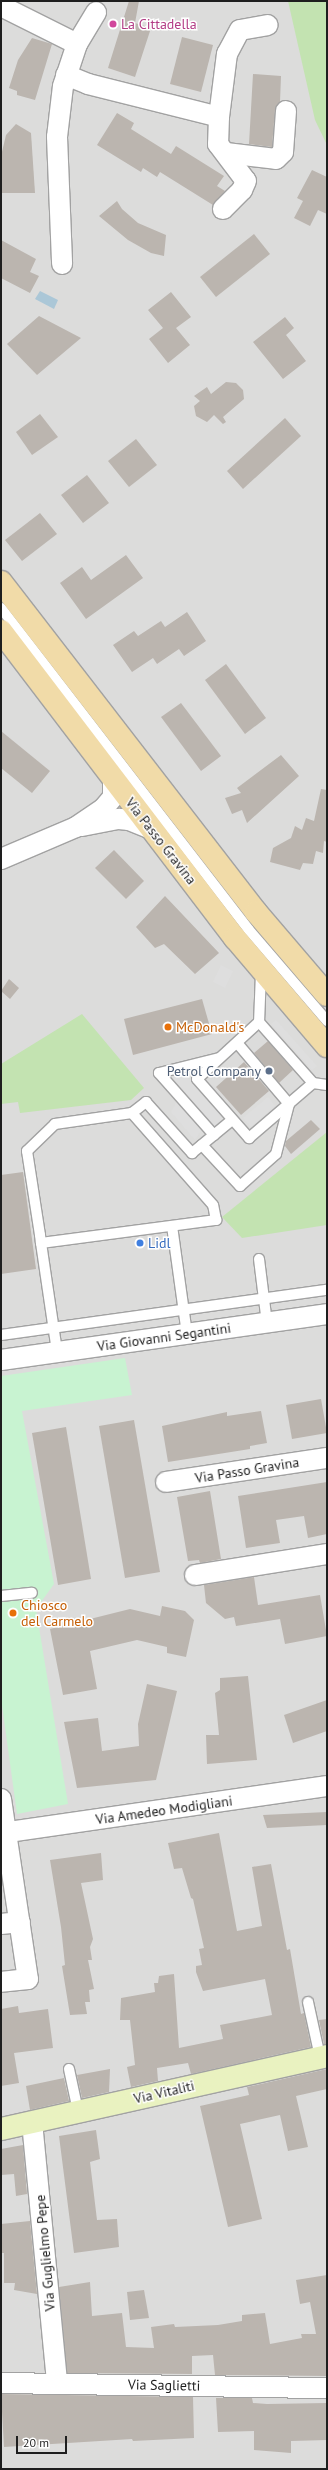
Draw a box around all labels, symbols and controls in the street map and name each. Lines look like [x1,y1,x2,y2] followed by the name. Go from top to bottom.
[121,16,197,32] place label: La Cittadella
[108,19,118,29] marker: La Cittadella
[122,794,200,888] street label: Via Passo Gravina
[176,1019,244,1035] place label: McDonald's
[163,1022,173,1032] marker: McDonald's
[167,1063,261,1079] place label: Petrol Company
[264,1066,274,1076] marker: Petrol Company
[148,1235,171,1251] place label: Lidl
[135,1238,145,1248] marker: Lidl
[96,1319,232,1355] street label: Via Giovanni Segantini
[194,1453,300,1487] street label: Via Passo Gravina
[21,1597,93,1630] place label: Chiosco del Carmelo
[8,1608,18,1618] marker: Chiosco del Carmelo
[94,1792,234,1828] street label: Via Amedeo Modigliani
[132,2077,196,2107] street label: Via Vitaliti
[32,2194,58,2312] street label: Via Guglielmo Pepe
[128,2376,200,2394] street label: Via Saglietti
[18,2428,69,2454] scale bar
[23,2435,49,2450] text: 20 m

